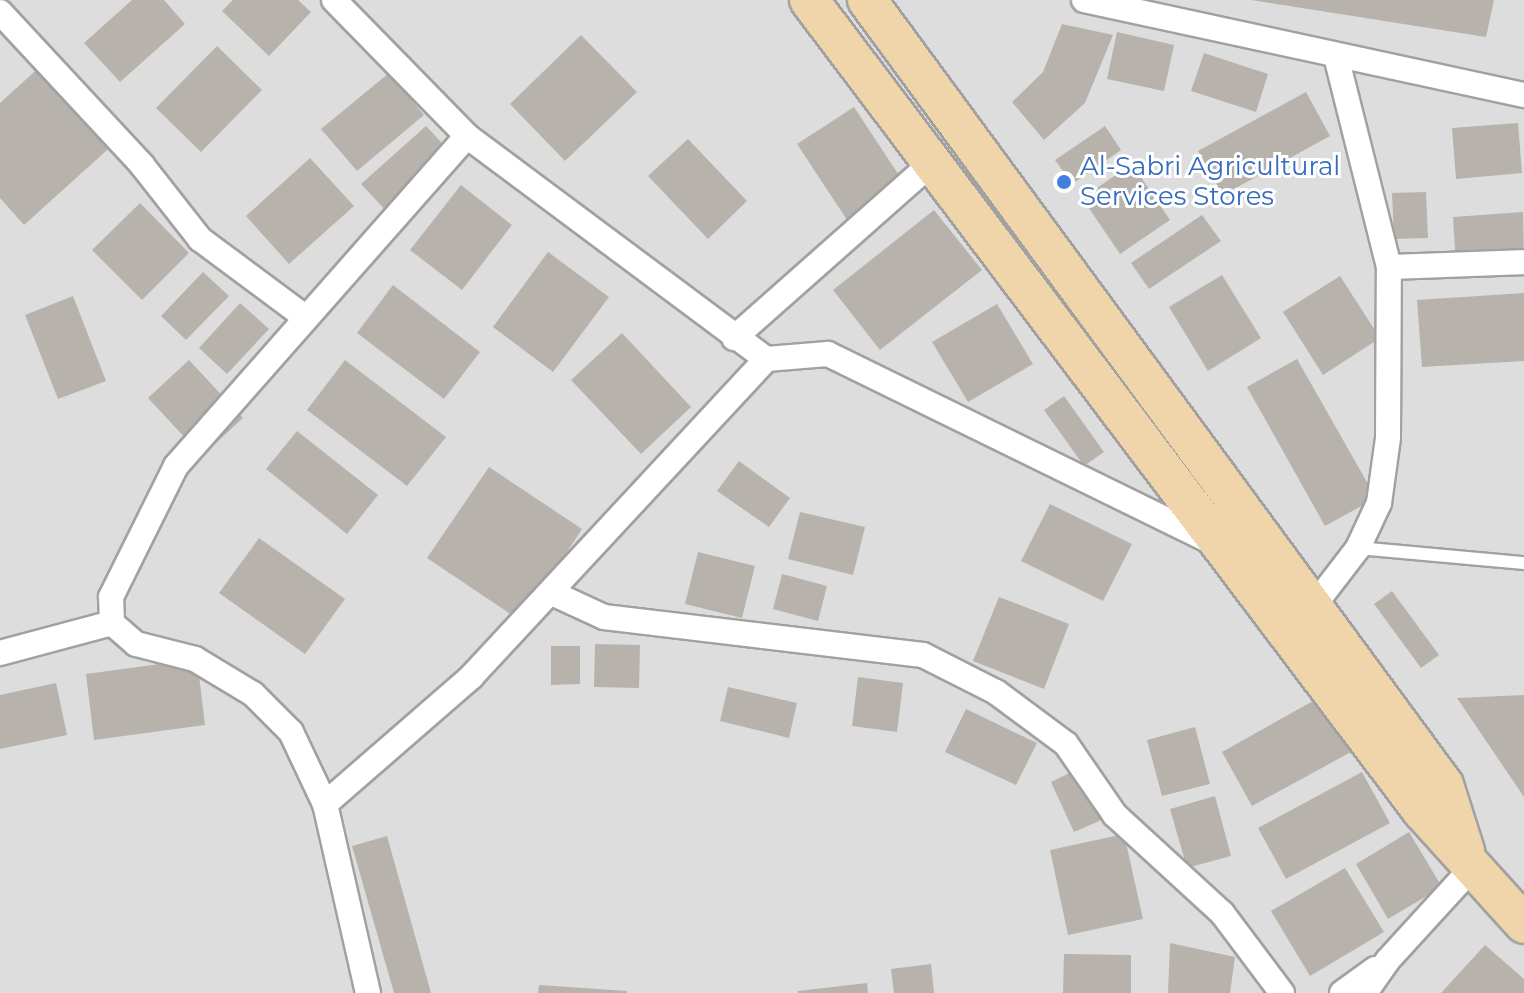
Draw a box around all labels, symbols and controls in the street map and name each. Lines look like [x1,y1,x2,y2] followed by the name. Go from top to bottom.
[1080,151,1340,212] place label: Al-Sabri Agricultural Services Stores
[1055,173,1073,191] marker: Al-Sabri Agricultural Services Stores

